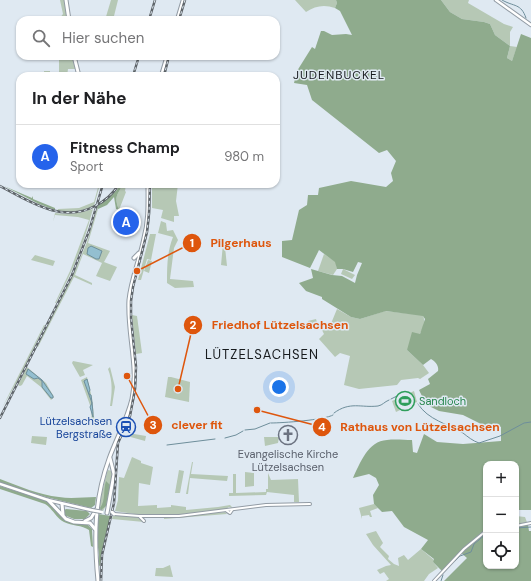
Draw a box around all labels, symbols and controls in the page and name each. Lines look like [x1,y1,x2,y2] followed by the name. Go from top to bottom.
[16,16,280,60] search box
[30,27,52,49] icon: search
[62,28,144,48] text: Hier suchen
[293,67,385,83] district label: JUDENBUCKEL
[32,87,127,109] text: In der Nähe
[70,138,180,158] text: Fitness Champ
[40,148,50,165] text: A
[224,148,264,165] text: 980 m
[70,158,103,175] text: Sport
[113,207,139,237] pin: A
[182,231,279,255] callout: Pilgerhaus
[190,235,194,251] text: 1
[210,235,272,251] text: Pilgerhaus
[183,313,356,337] callout: Friedhof Lützelsachsen
[190,317,197,333] text: 2
[212,317,348,333] text: Friedhof Lützelsachsen
[205,346,319,363] district label: LÜTZELSACHSEN
[269,377,289,397] your location
[394,390,416,412] sports icon: Sandloch
[419,394,466,408] place label: Sandloch
[143,413,231,437] callout: clever fit
[40,414,112,441] place label: Lützelsachsen Bergstraße
[312,415,507,439] callout: Rathaus von Lützelsachsen
[115,416,137,438] station icon: Lützelsachsen Bergstraße
[149,417,157,433] text: 3
[171,417,223,433] text: clever fit
[318,419,326,435] text: 4
[340,419,500,435] text: Rathaus von Lützelsachsen
[277,424,299,446] church icon: Evangelische Kirche Lützelsachsen
[238,447,338,474] place label: Evangelische Kirche Lützelsachsen
[483,461,519,569] map controls
[483,461,519,497] button: +
[483,497,519,533] button: −
[483,533,519,569] button: locate

